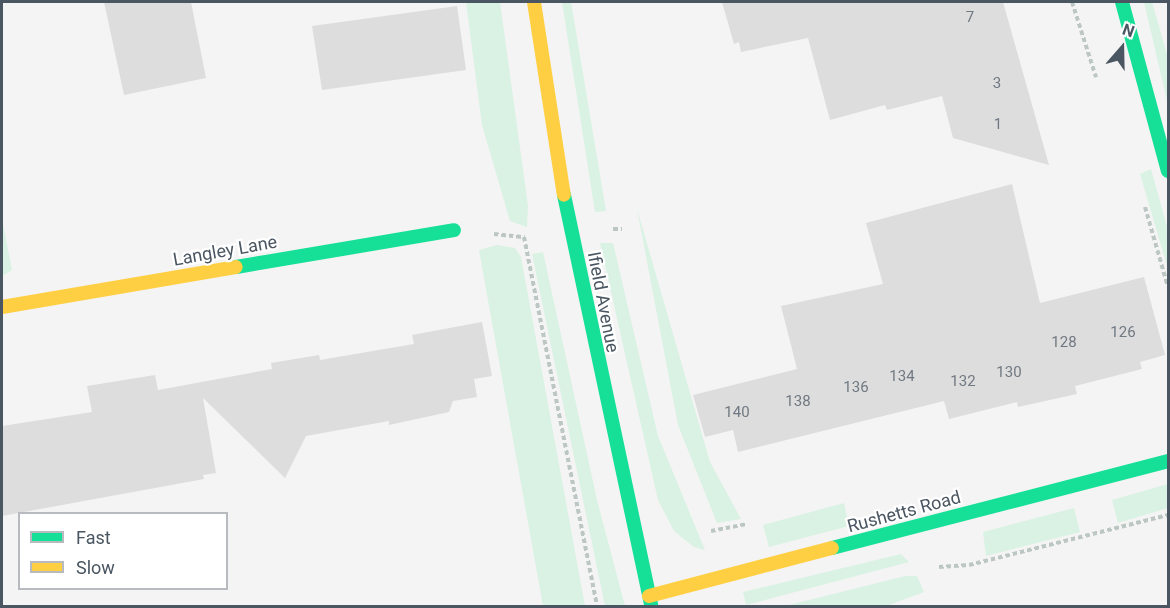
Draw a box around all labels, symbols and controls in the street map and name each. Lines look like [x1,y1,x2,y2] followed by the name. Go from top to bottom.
[966,9,974,27] house number: 7
[1092,18,1152,78] north arrow
[1120,20,1137,41] text: N
[993,75,1001,93] house number: 3
[994,116,1002,134] house number: 1
[171,231,279,271] street label: Langley Lane
[583,250,623,354] street label: Ifield Avenue
[1110,324,1136,342] house number: 126
[1051,334,1077,352] house number: 128
[996,364,1022,382] house number: 130
[889,368,915,386] house number: 134
[950,373,976,391] house number: 132
[843,379,869,397] house number: 136
[785,393,811,411] house number: 138
[724,404,750,422] house number: 140
[845,486,963,538] street label: Rushetts Road
[18,512,228,590] legend
[76,527,111,548] text: Fast
[76,557,115,578] text: Slow

